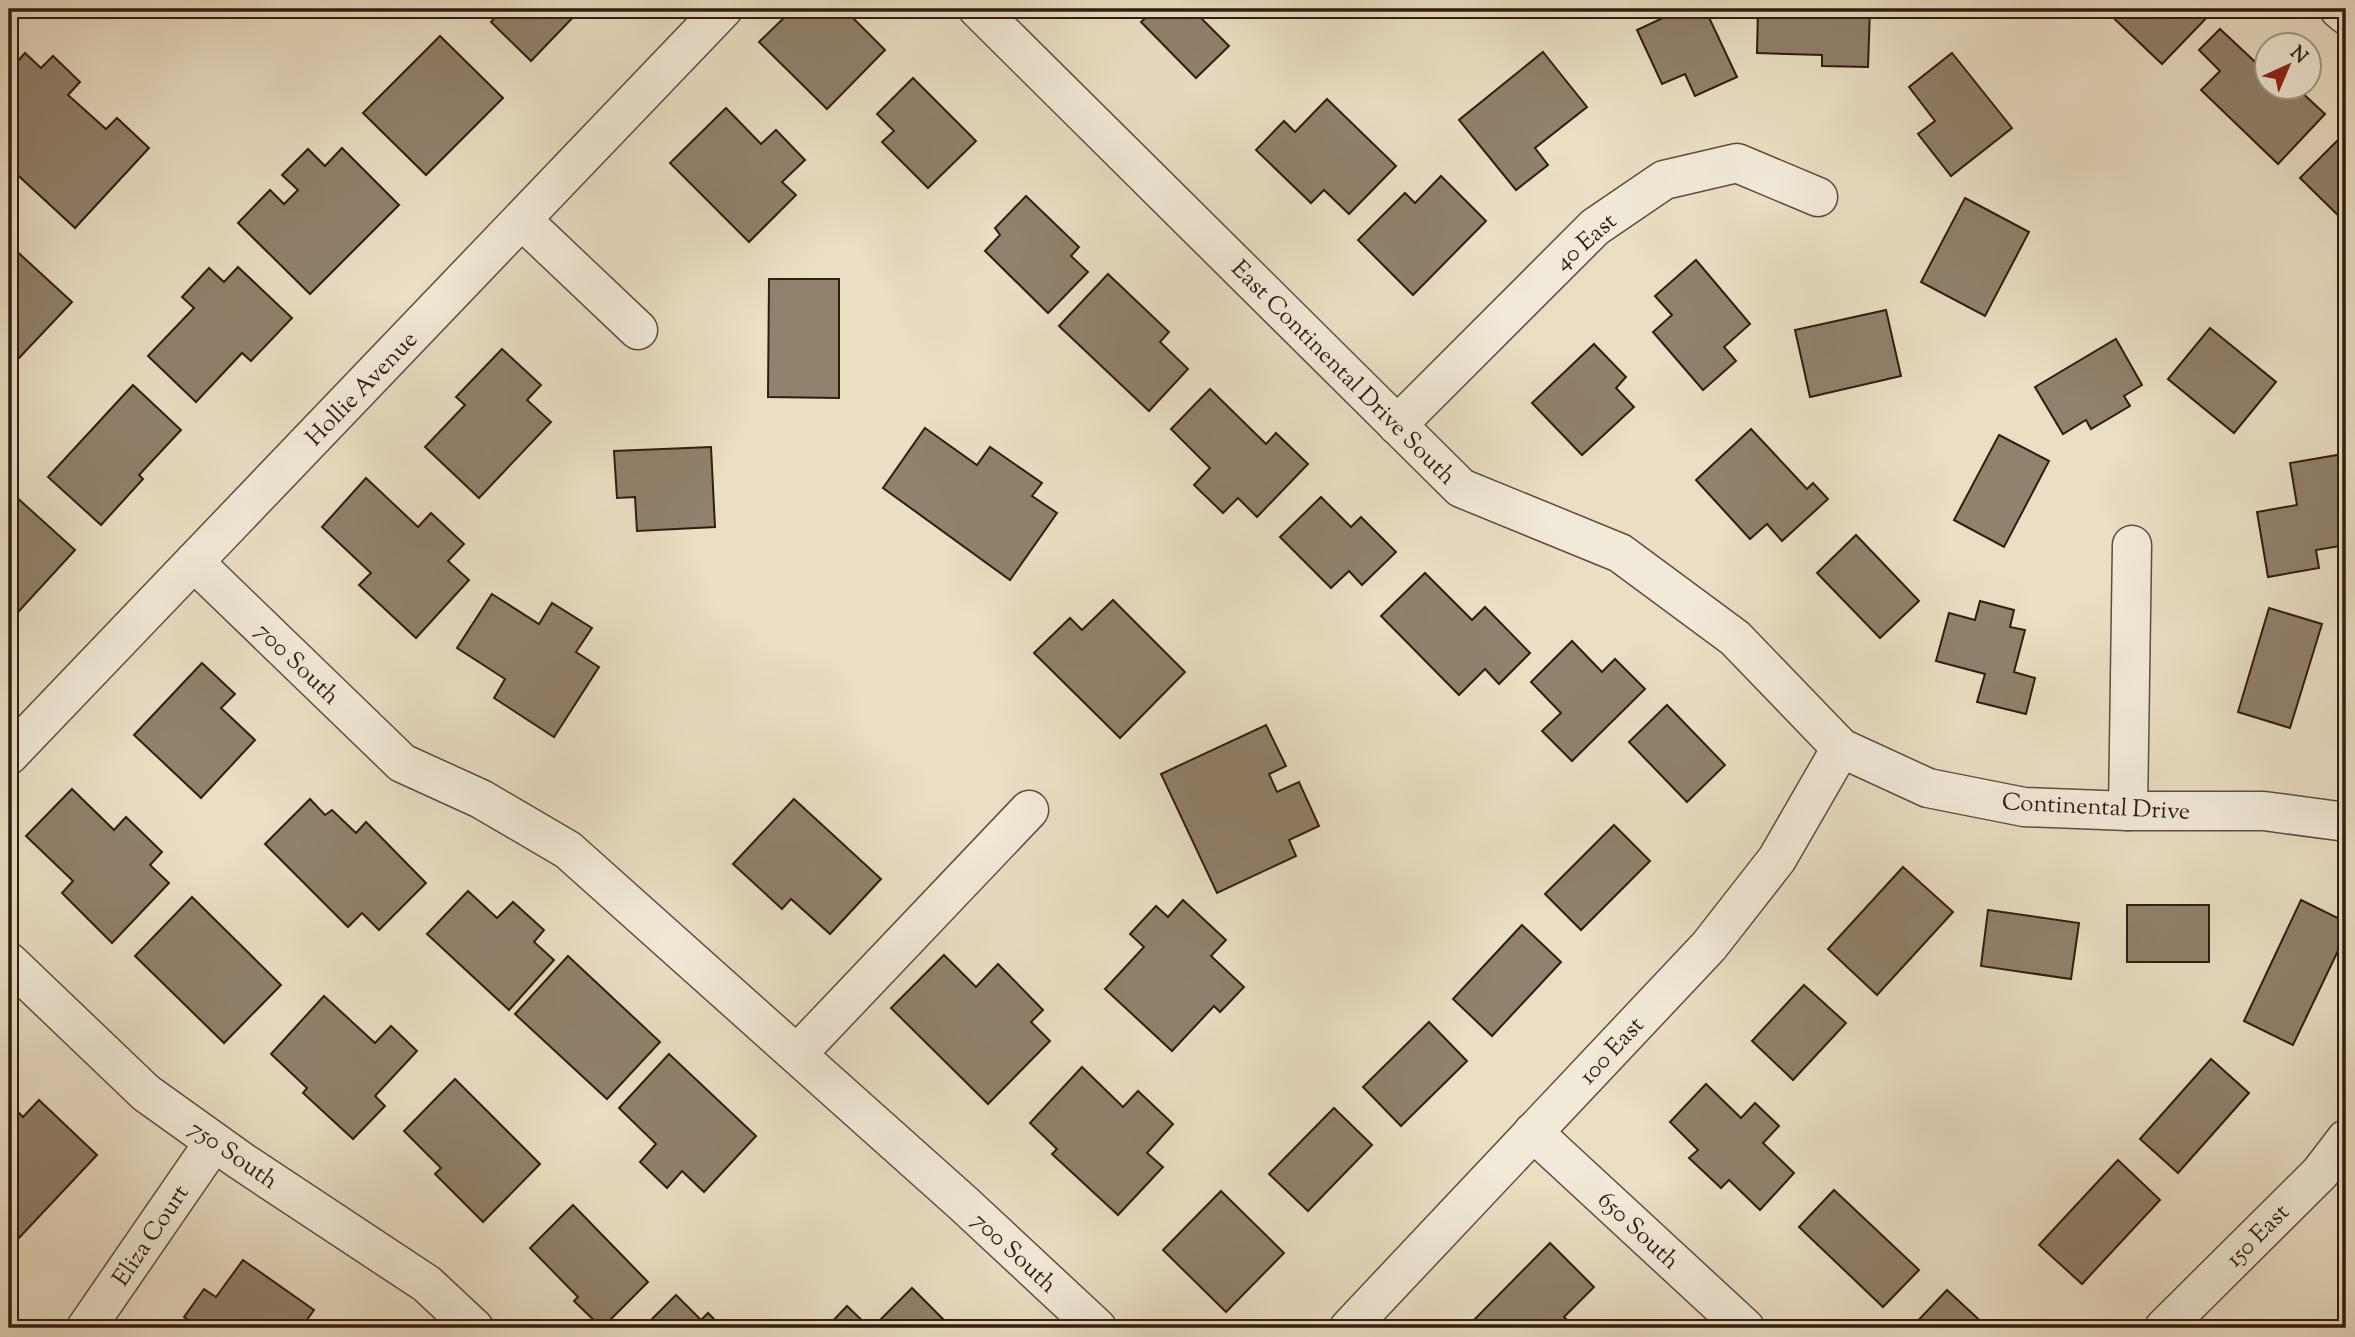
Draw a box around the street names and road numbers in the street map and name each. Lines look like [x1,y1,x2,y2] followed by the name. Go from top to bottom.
[1548,206,1625,279] street label: 40 East
[1223,253,1463,493] street label: East Continental Drive South
[299,324,426,455] street label: Hollie Avenue
[247,616,346,713] street label: 700 South
[2001,786,2191,830] street label: Continental Drive
[1572,1010,1653,1093] street label: 100 East
[181,1113,284,1199] street label: 750 South
[105,1178,198,1294] street label: Eliza Court
[1589,1184,1686,1279] street label: 650 South
[2219,1197,2298,1276] street label: 150 East
[963,1205,1064,1302] street label: 700 South

